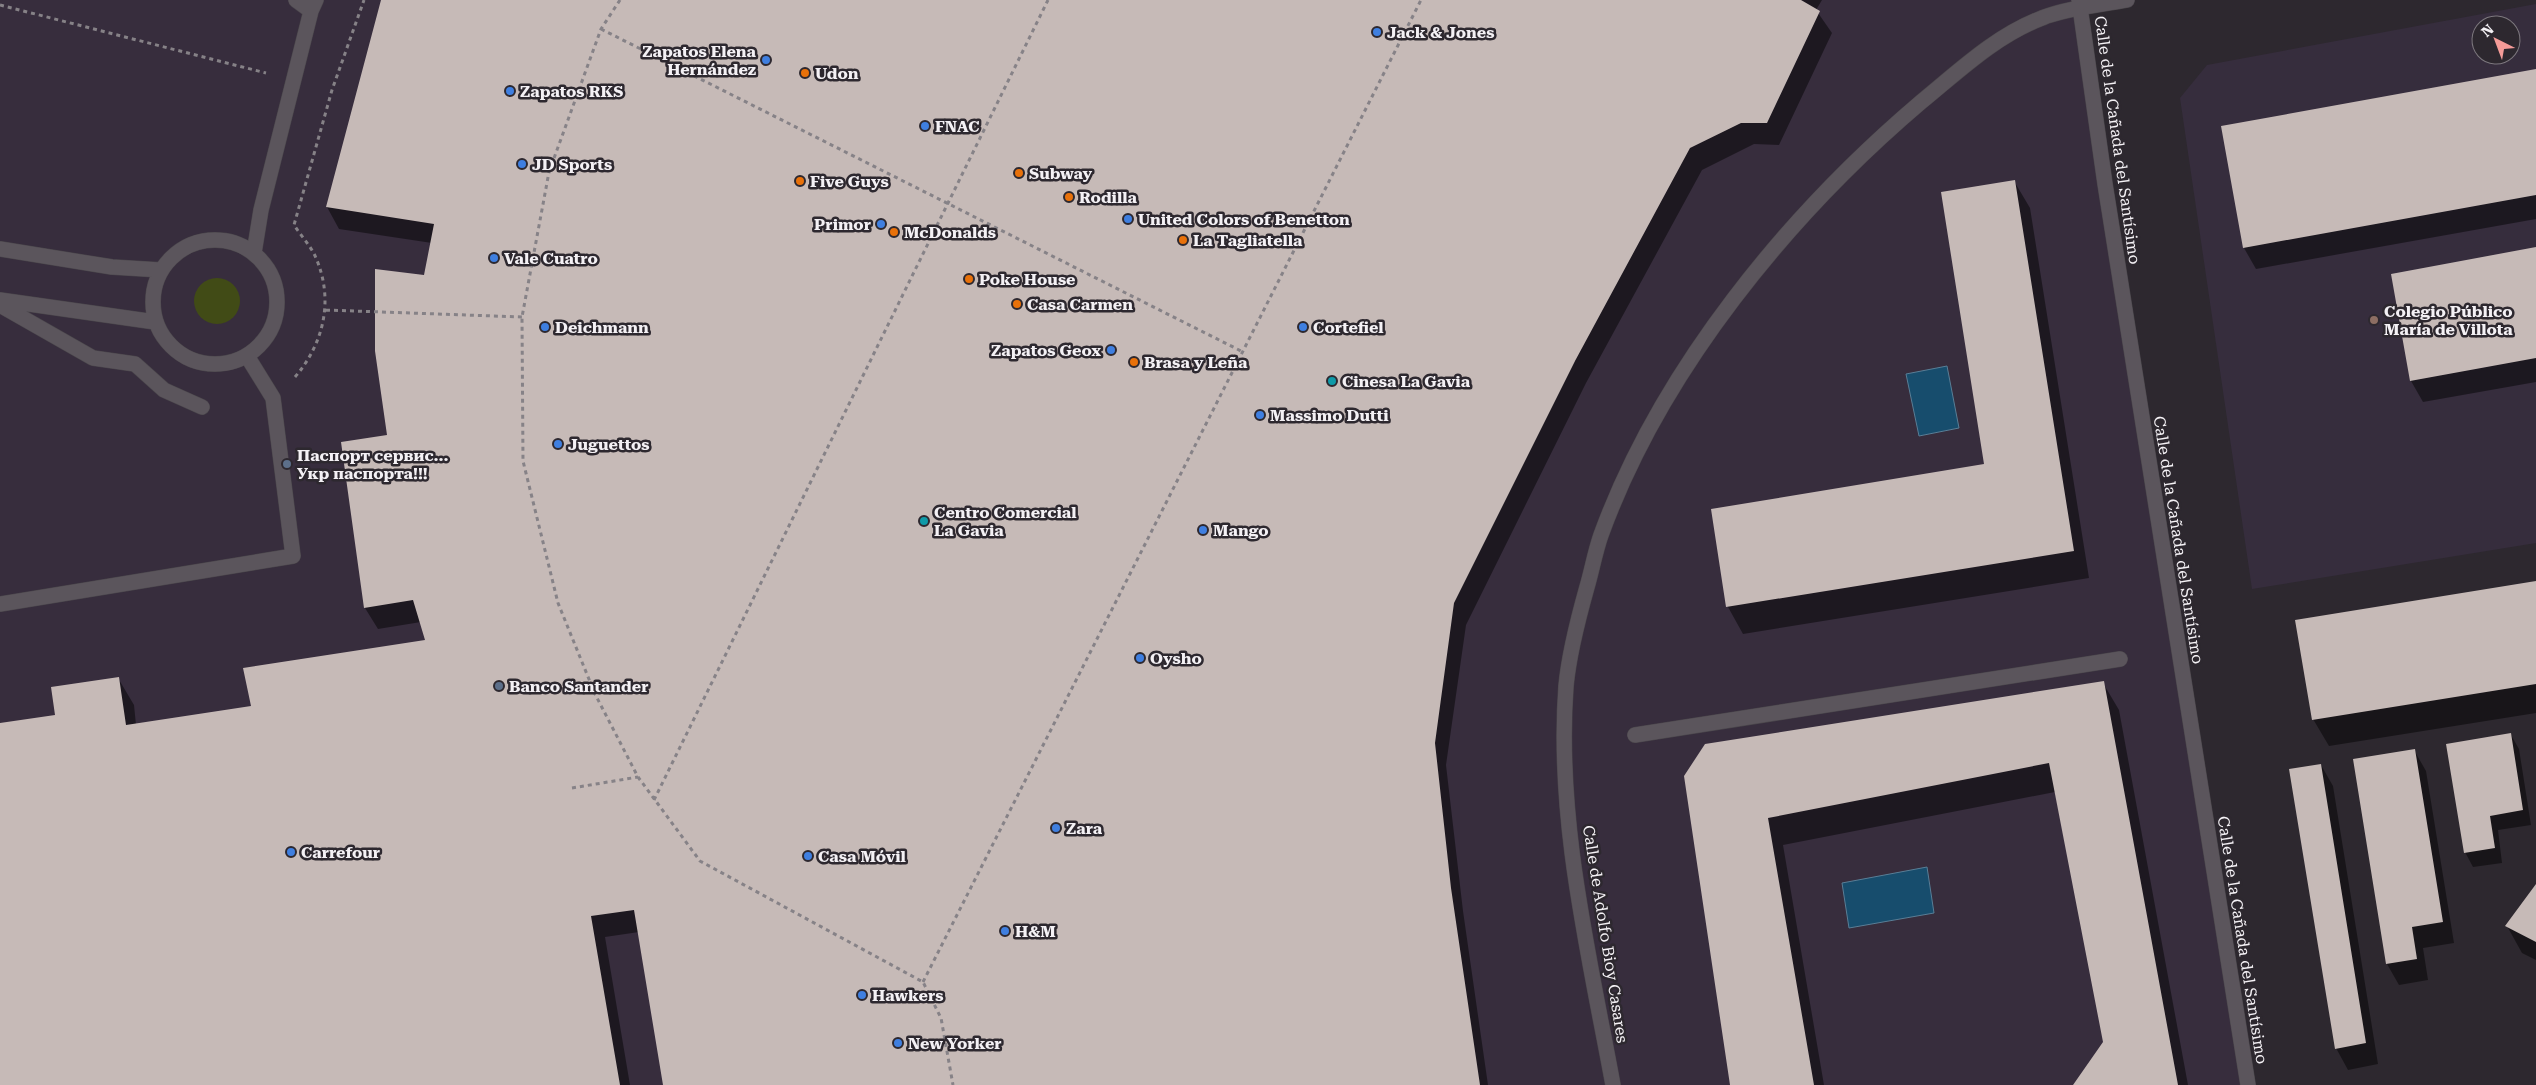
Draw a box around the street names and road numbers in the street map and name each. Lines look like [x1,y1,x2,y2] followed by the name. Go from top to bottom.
[2091,15,2144,266] street label: Calle de la Cañada del Santísimo
[2150,415,2208,666] street label: Calle de la Cañada del Santísimo
[2214,815,2272,1066] street label: Calle de la Cañada del Santísimo
[1579,824,1632,1045] street label: Calle de Adolfo Bioy Casares

